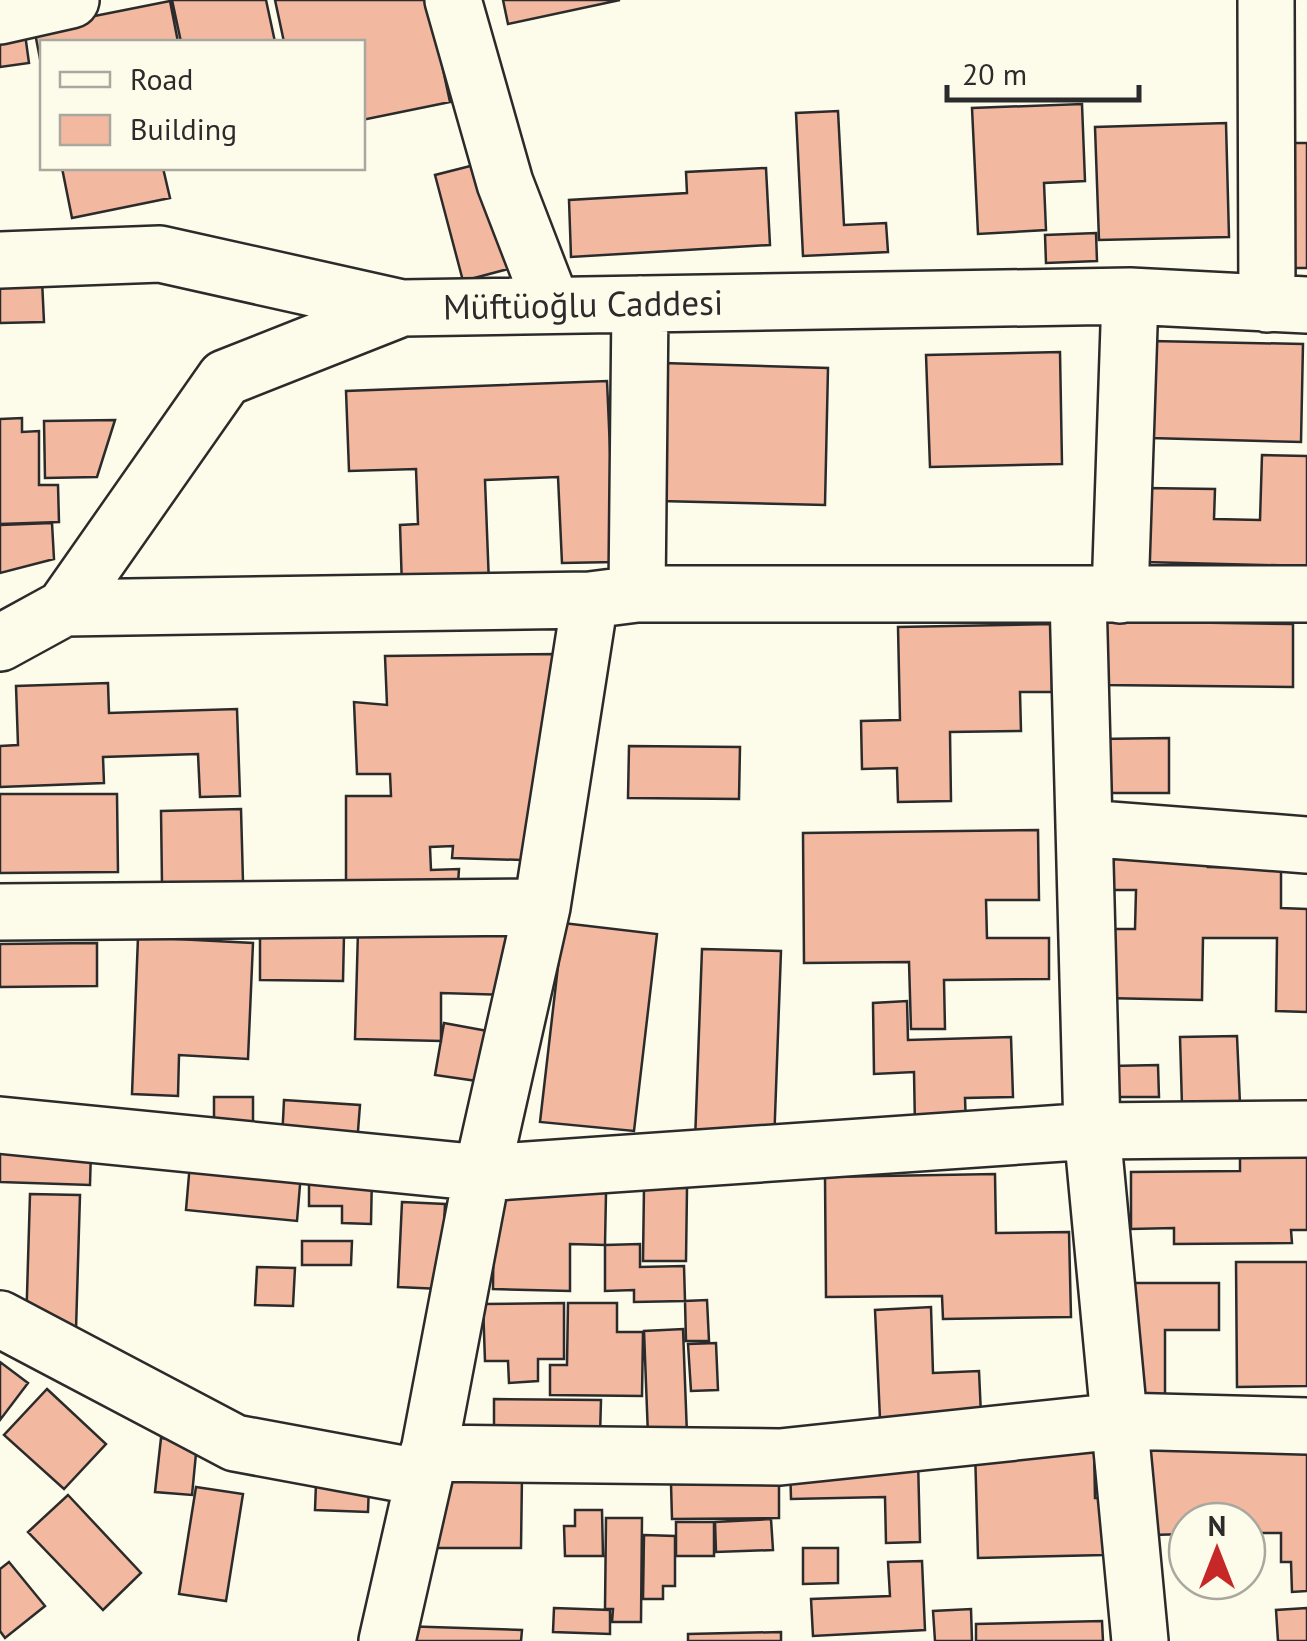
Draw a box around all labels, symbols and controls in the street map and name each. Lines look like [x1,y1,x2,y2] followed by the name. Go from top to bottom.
[40,40,365,170] legend
[947,40,1140,102] scale bar
[962,54,1027,93] text: 20 m
[130,59,194,98] text: Road
[130,109,237,148] text: Building
[443,279,723,329] street label: Müftüoğlu Caddesi
[1167,1501,1267,1601] north arrow
[1208,1507,1226,1544] text: N

